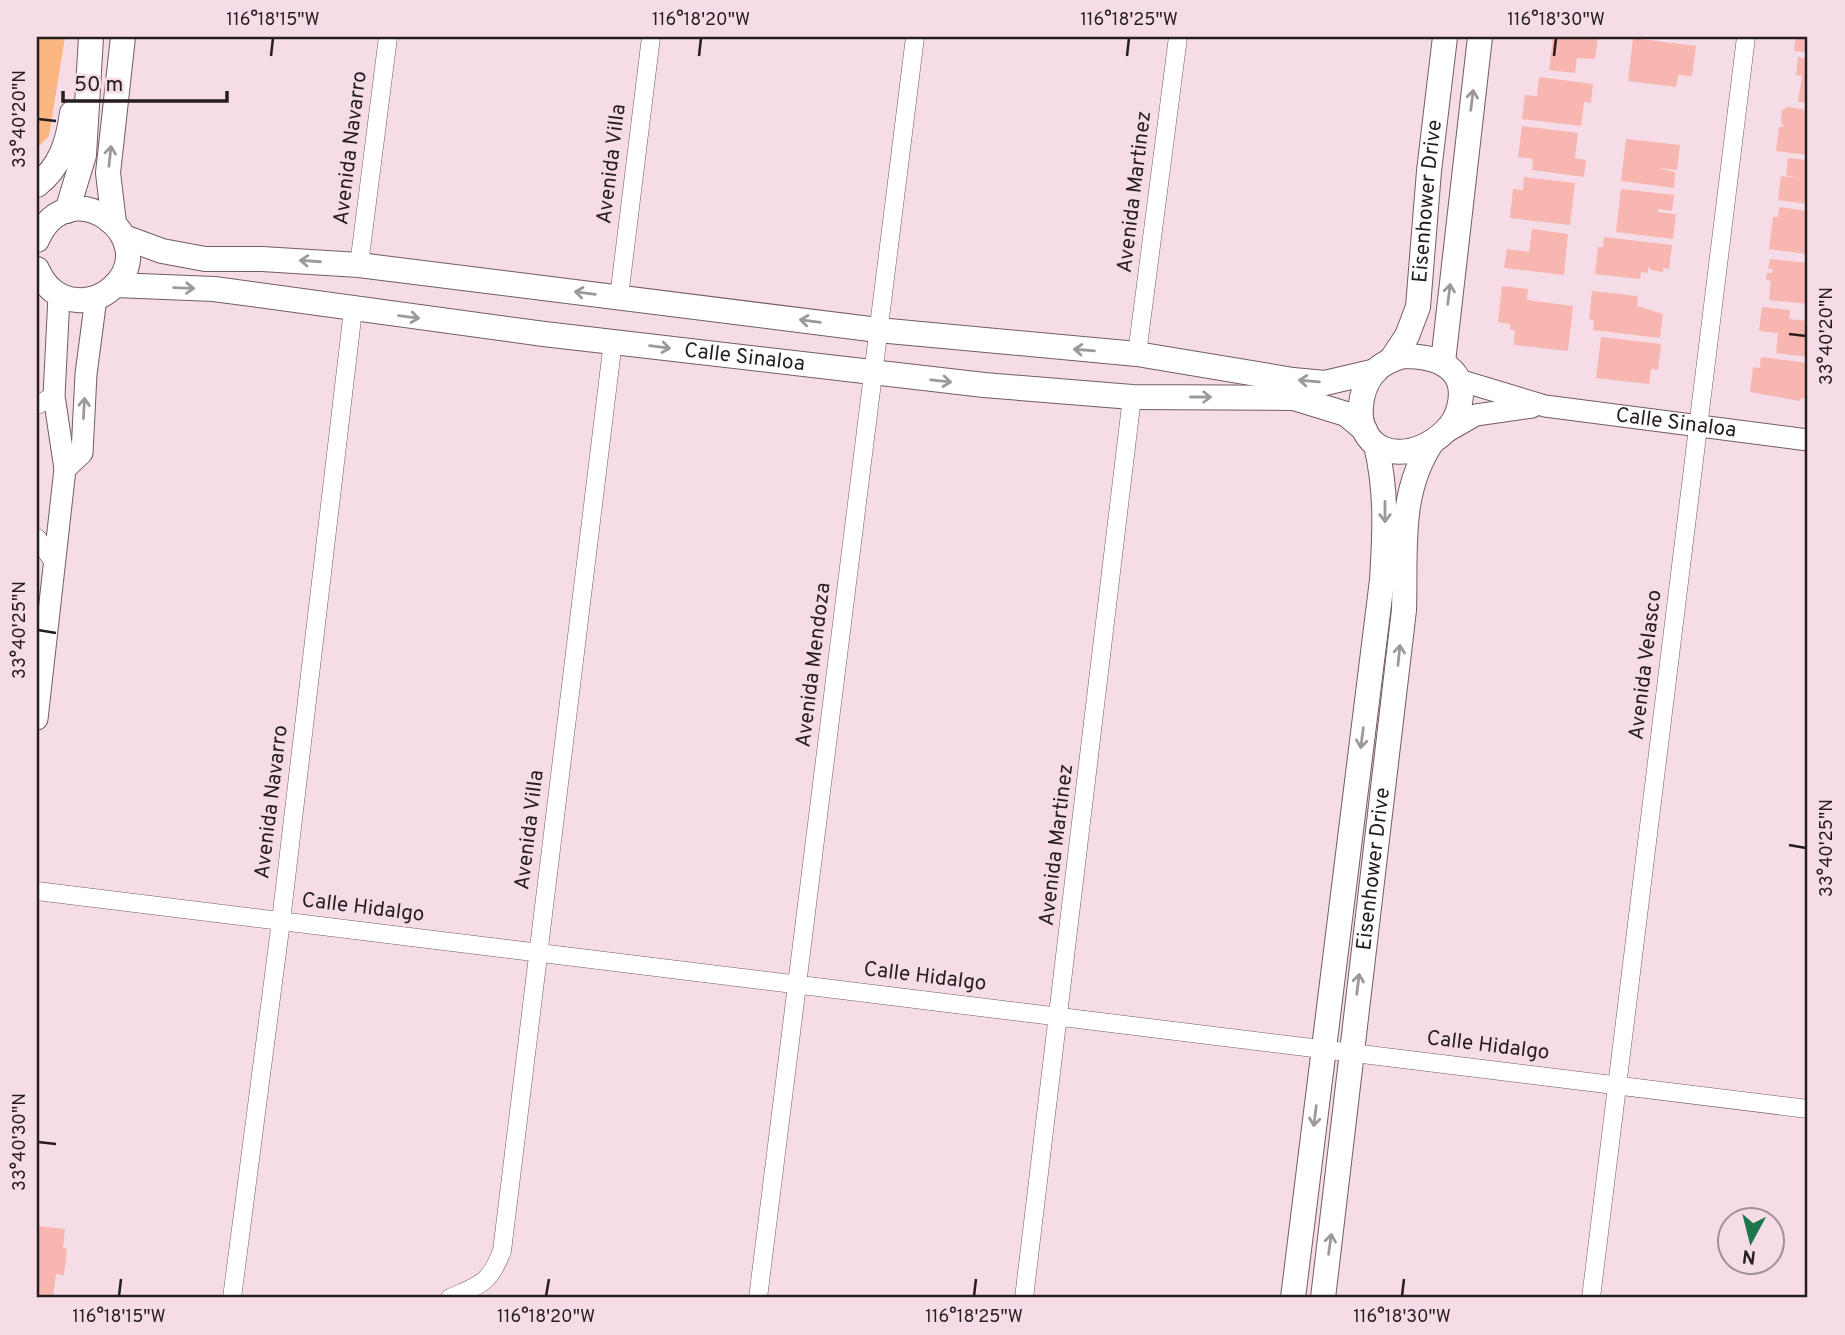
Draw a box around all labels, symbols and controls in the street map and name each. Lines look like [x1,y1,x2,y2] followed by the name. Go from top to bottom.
[226,9,320,32] text: 116°18'15"W
[652,9,750,32] text: 116°18'20"W
[1080,9,1178,32] text: 116°18'25"W
[1507,9,1605,32] text: 116°18'30"W
[63,60,228,104] scale bar
[9,70,32,168] text: 33°40'20"N
[328,70,374,226] street label: Avenida Navarro
[74,72,123,99] text: 50 m
[1466,89,1479,112] one-way arrow
[591,103,633,225] street label: Avenida Villa
[1112,109,1158,275] street label: Avenida Martinez
[1406,118,1449,284] street label: Eisenhower Drive
[104,145,117,168] one-way arrow
[299,255,322,268] one-way arrow
[172,281,195,294] one-way arrow
[1442,283,1455,306] one-way arrow
[574,286,597,299] one-way arrow
[1816,287,1839,385] text: 33°40'20"N
[397,310,420,323] one-way arrow
[800,314,822,327] one-way arrow
[683,337,806,378] street label: Calle Sinaloa
[648,341,671,354] one-way arrow
[1073,343,1096,356] one-way arrow
[929,374,951,387] one-way arrow
[1298,374,1321,387] one-way arrow
[1189,390,1212,404] one-way arrow
[78,397,91,420] one-way arrow
[1614,402,1738,444] street label: Calle Sinaloa
[1379,501,1392,524] one-way arrow
[9,581,32,679] text: 33°40'25"N
[790,581,838,749] street label: Avenida Mendoza
[1623,588,1669,742] street label: Avenida Velasco
[1392,644,1405,666] one-way arrow
[249,724,295,880] street label: Avenida Navarro
[1355,727,1368,749] one-way arrow
[1034,762,1080,928] street label: Avenida Martinez
[509,769,551,891] street label: Avenida Villa
[1351,786,1396,952] street label: Eisenhower Drive
[1816,799,1839,897] text: 33°40'25"N
[300,887,426,929] street label: Calle Hidalgo
[862,956,988,998] street label: Calle Hidalgo
[1352,973,1365,996] one-way arrow
[1425,1025,1551,1067] street label: Calle Hidalgo
[9,1093,32,1191] text: 33°40'30"N
[1308,1104,1321,1126] one-way arrow
[1716,1206,1786,1276] north arrow
[1324,1233,1337,1256] one-way arrow
[1741,1243,1757,1269] text: N
[72,1306,166,1329] text: 116°18'15"W
[497,1306,595,1329] text: 116°18'20"W
[925,1306,1023,1329] text: 116°18'25"W
[1353,1306,1451,1329] text: 116°18'30"W

